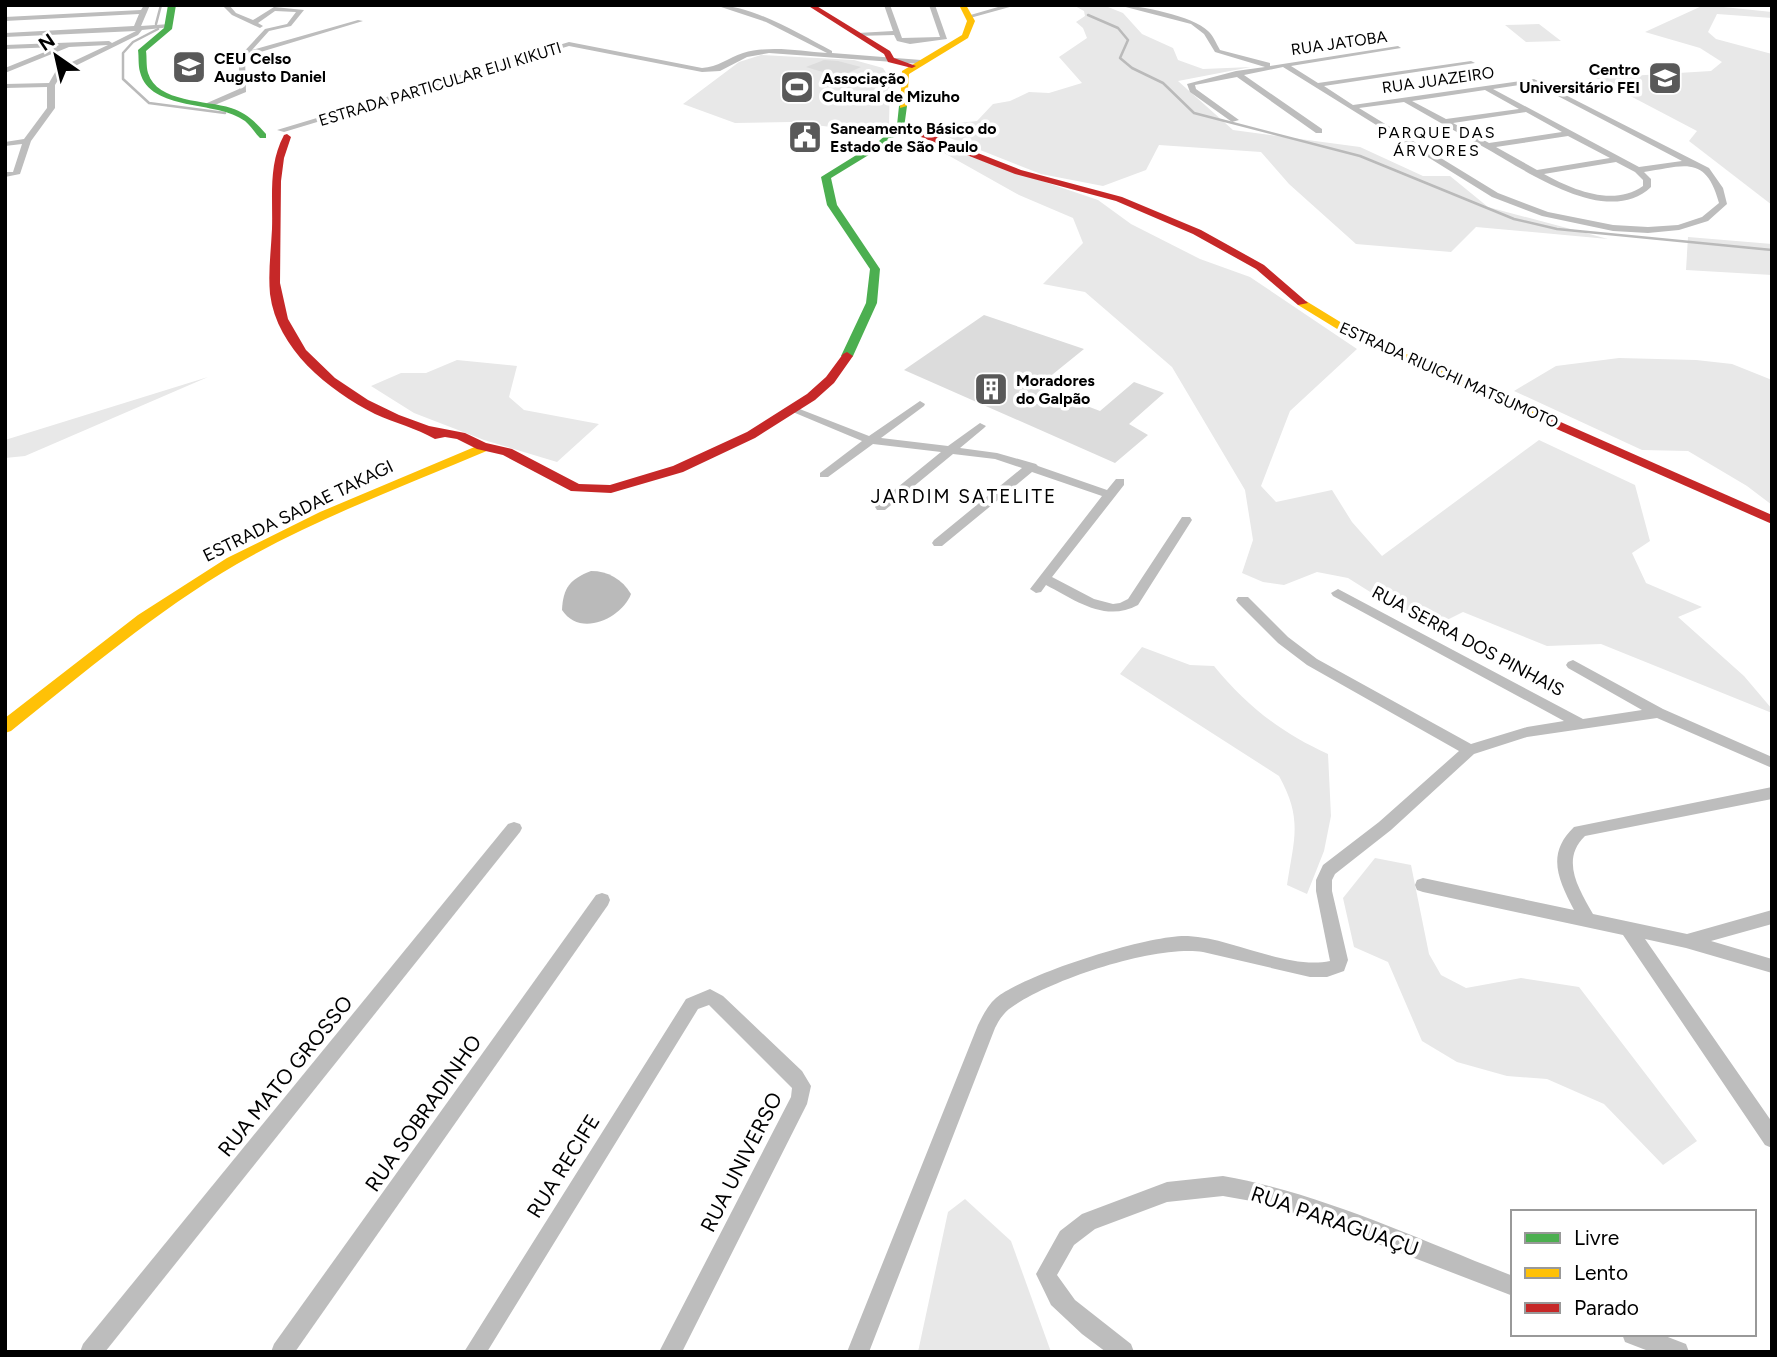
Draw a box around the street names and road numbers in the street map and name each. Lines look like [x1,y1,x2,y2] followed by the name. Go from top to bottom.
[1290,27,1388,59] street label: RUA JATOBA
[316,38,564,130] street label: ESTRADA PARTICULAR EIJI KIKUTI
[1381,63,1495,97] street label: RUA JUAZEIRO
[1337,318,1561,432] street label: ESTRADA RIUICHI MATSUMOTO
[199,455,397,567] street label: ESTRADA SADAE TAKAGI
[1368,581,1568,701] street label: RUA SERRA DOS PINHAIS
[212,991,358,1161] street label: RUA MATO GROSSO
[360,1030,486,1196] street label: RUA SOBRADINHO
[695,1088,787,1236] street label: RUA UNIVERSO
[521,1109,605,1223] street label: RUA RECIFE
[1248,1181,1422,1261] street label: RUA PARAGUAÇU

